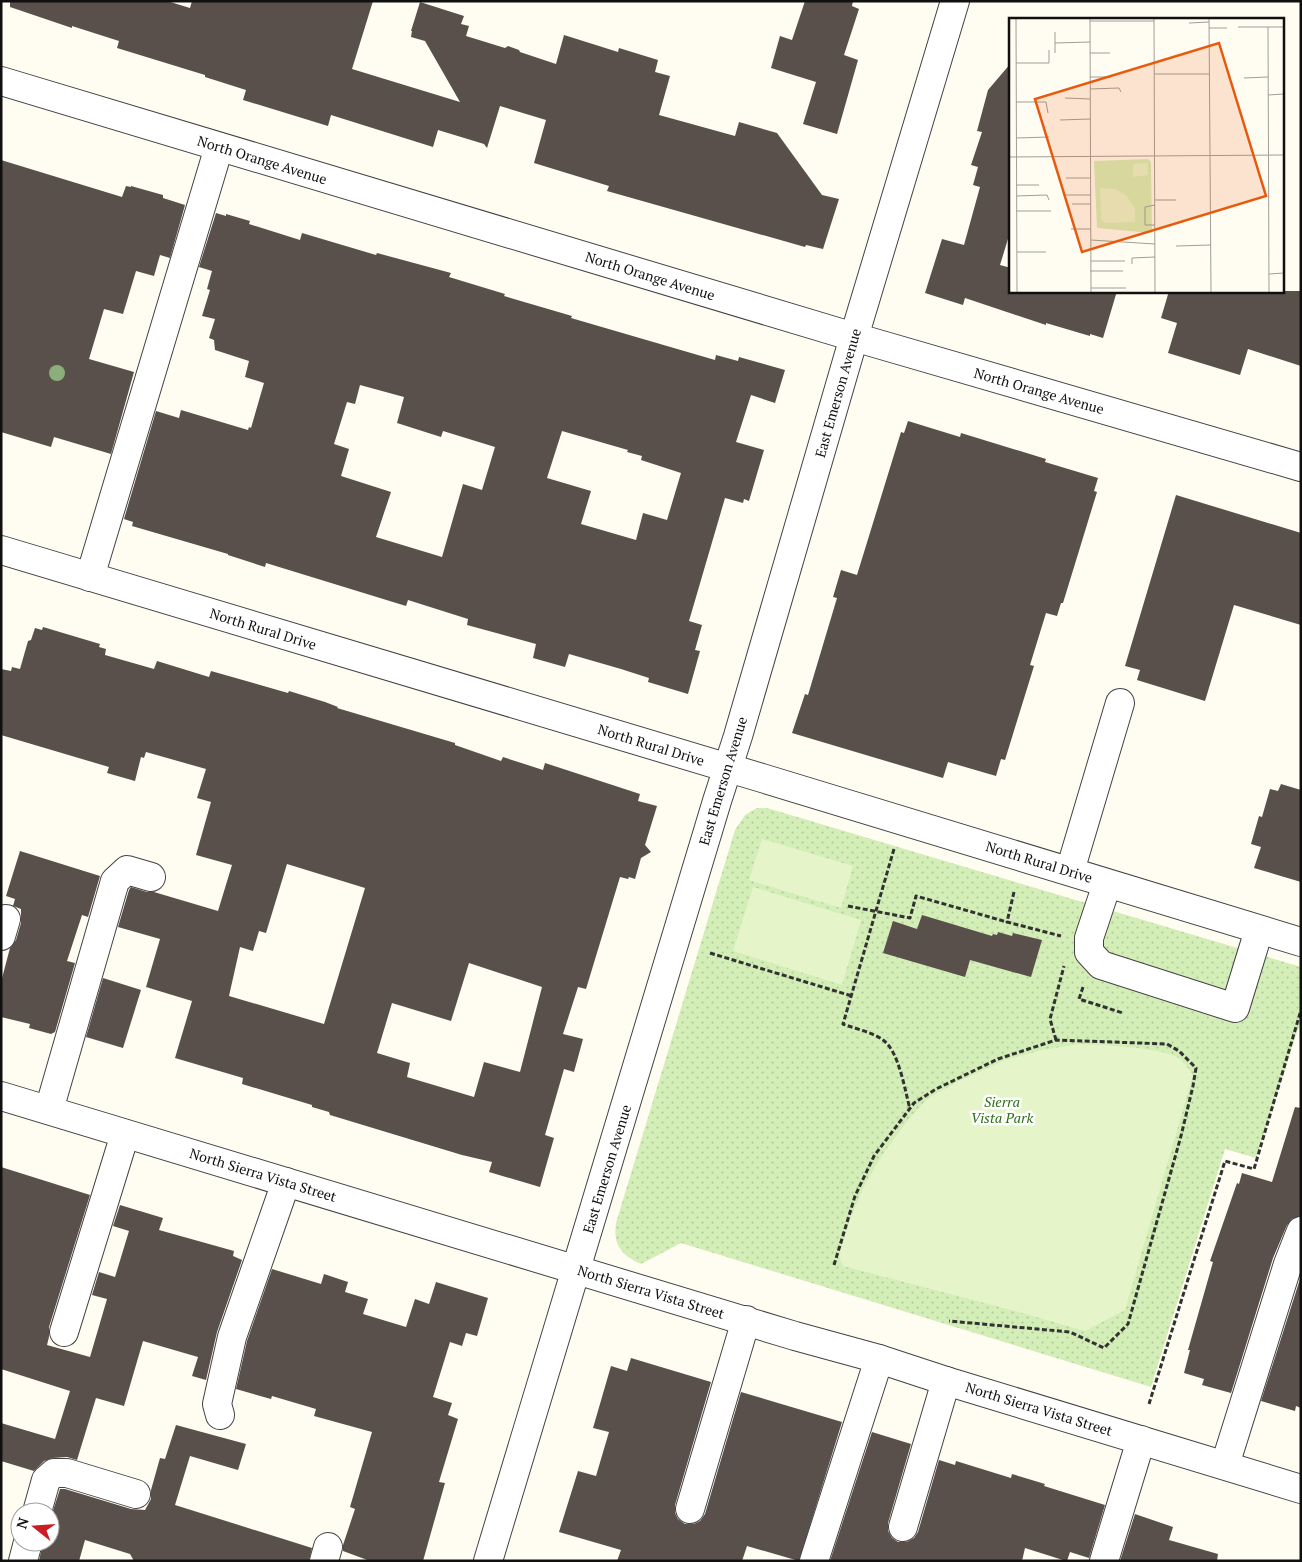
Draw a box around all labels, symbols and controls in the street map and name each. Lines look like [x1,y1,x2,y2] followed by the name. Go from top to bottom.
[1009,18,1284,292] inset map
[195,131,329,188] street label: North Orange Avenue
[583,247,717,304] street label: North Orange Avenue
[810,326,865,460] street label: East Emerson Avenue
[972,363,1106,418] street label: North Orange Avenue
[207,603,319,654] street label: North Rural Drive
[694,714,751,848] street label: East Emerson Avenue
[595,719,707,770] street label: North Rural Drive
[983,836,1095,887] street label: North Rural Drive
[971,1092,1033,1127] park label: Sierra Vista Park
[578,1102,635,1236] street label: East Emerson Avenue
[187,1143,340,1206] street label: North Sierra Vista Street
[575,1260,728,1323] street label: North Sierra Vista Street
[963,1377,1116,1440] street label: North Sierra Vista Street
[10,1502,60,1552] north arrow
[11,1515,33,1531] text: N

